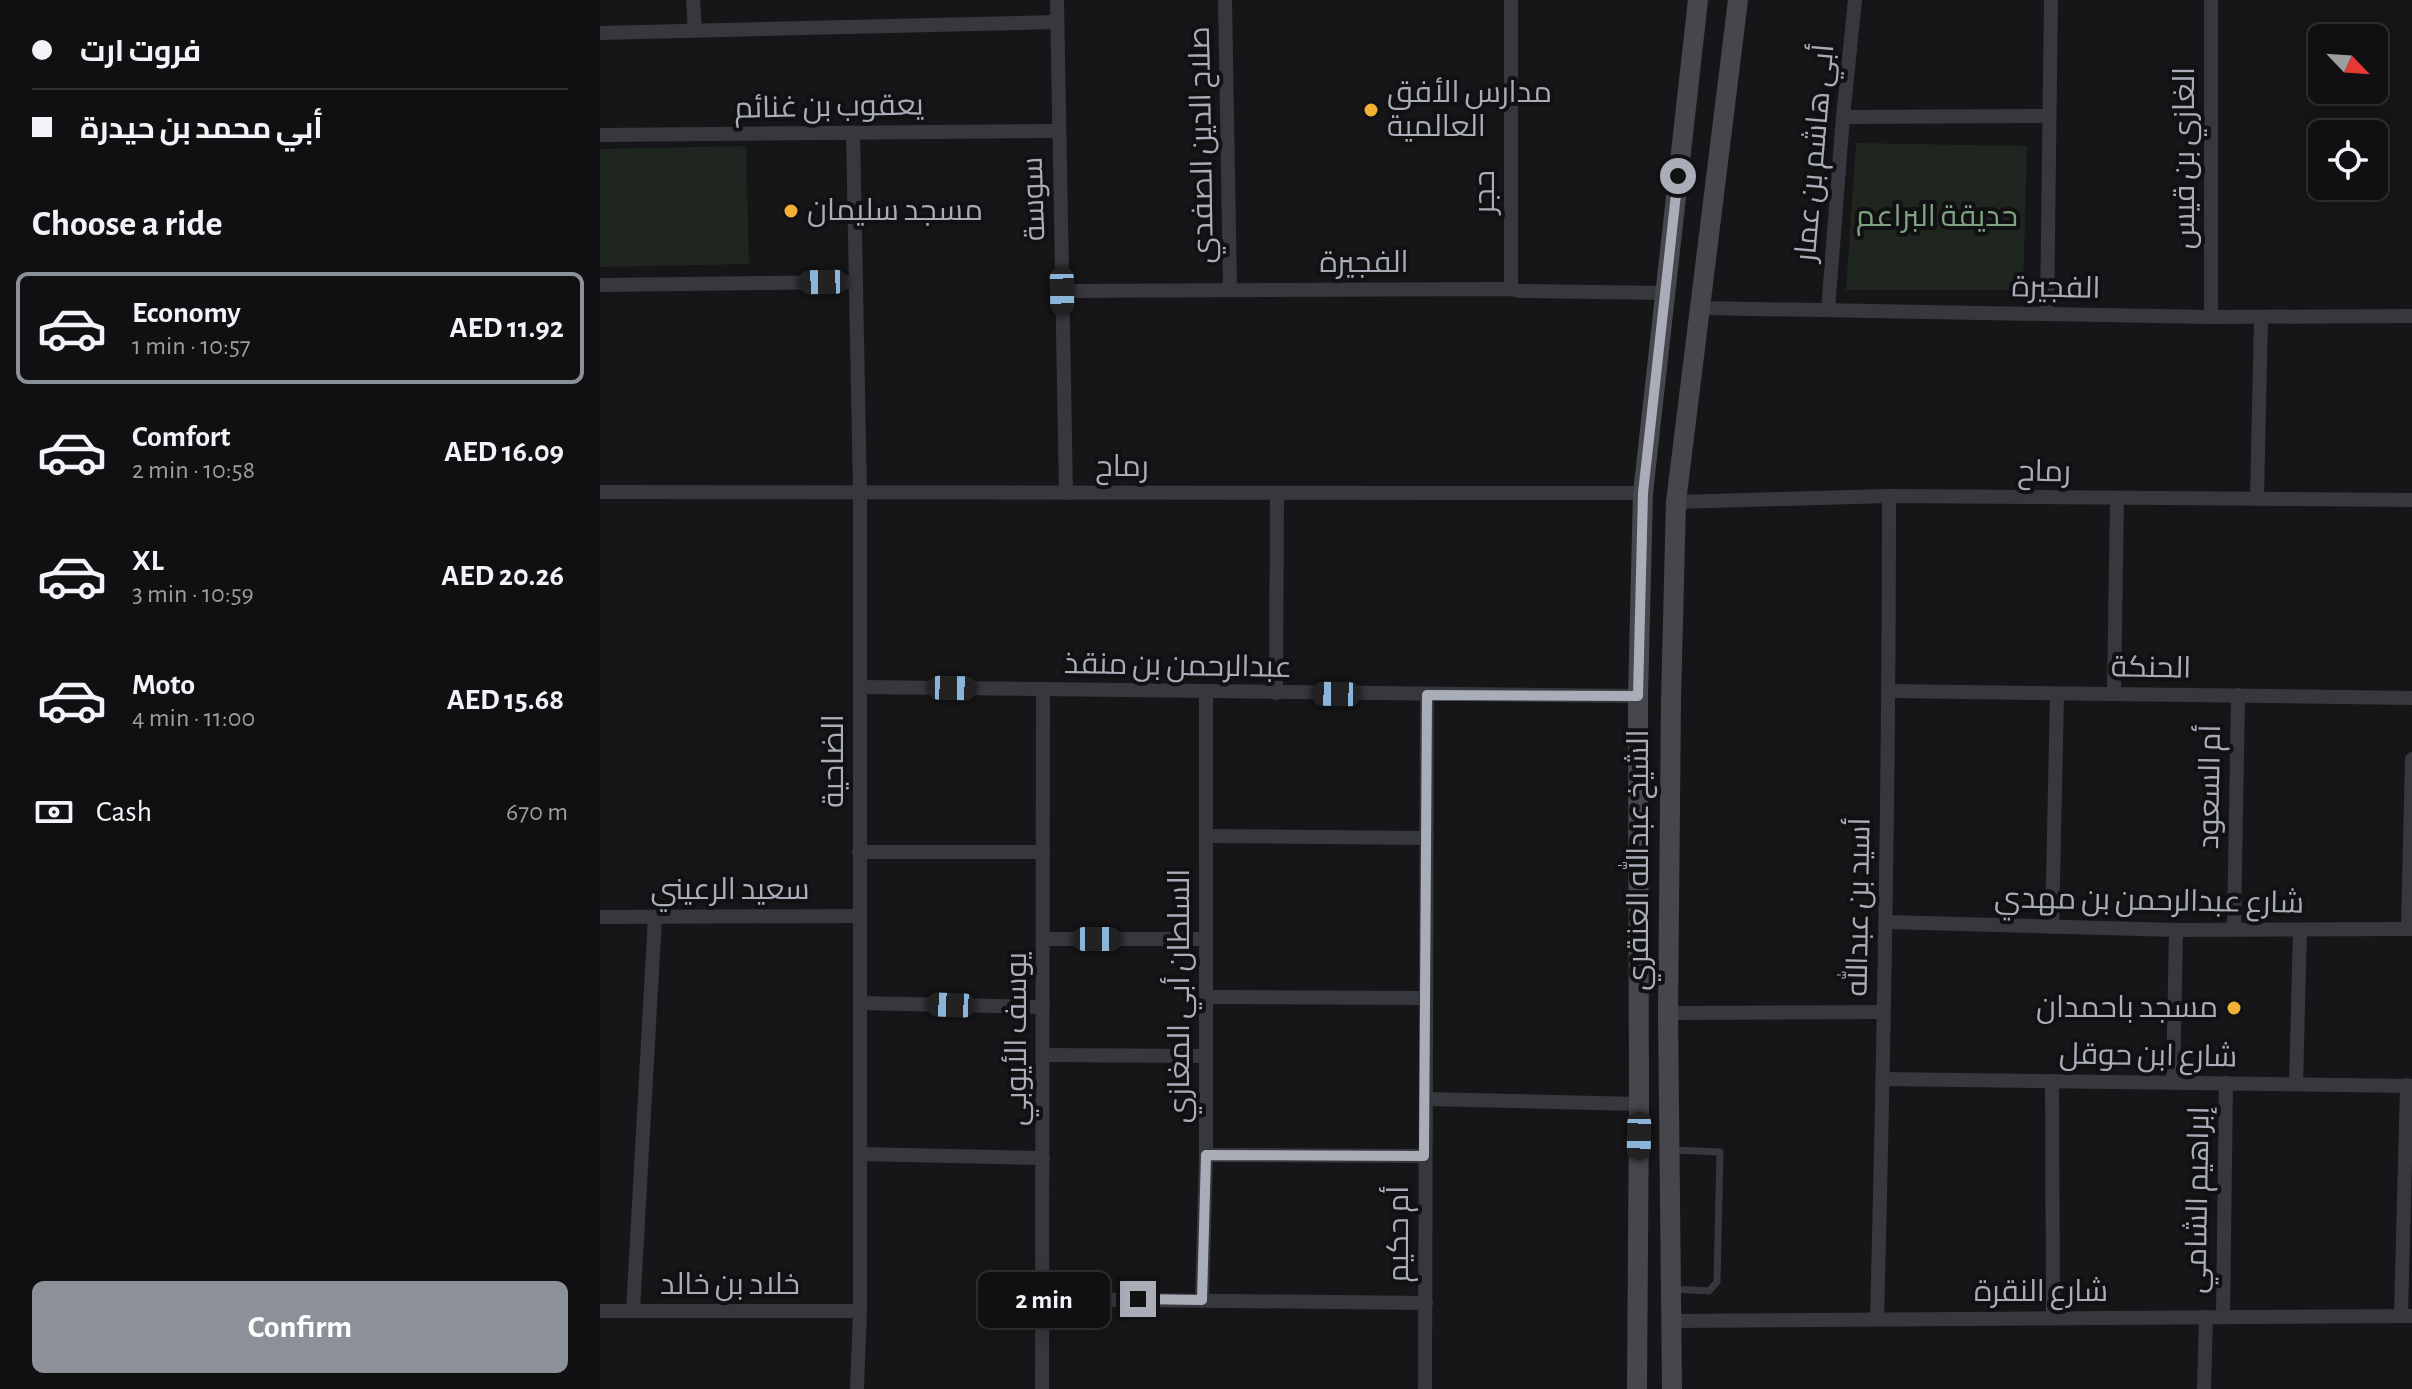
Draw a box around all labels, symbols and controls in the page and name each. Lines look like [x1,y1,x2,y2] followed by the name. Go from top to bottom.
[2308,24,2388,104] north arrow
[2308,24,2388,200] map controls
[1185,26,1226,264] street label: صلاح الدين الصفدي
[80,37,201,67] text: فروت ارت
[1785,42,1846,266] street label: أبي هاشم بن عمار
[2170,67,2207,249] street label: الغازي بن قيس
[1387,77,1552,142] place label: مدارس الأفق العالمية
[734,90,924,128] street label: يعقوب بن غنائم
[1362,101,1380,119] marker: مدارس الأفق العالمية
[80,114,323,144] text: أبي محمد بن حيدرة
[2308,120,2388,200] button: locate
[1018,156,1051,242] street label: سوسة
[1660,158,1696,194] route start
[1470,170,1501,216] street label: حجر
[807,196,983,227] place label: مسجد سليمان
[782,202,800,220] marker: مسجد سليمان
[1856,202,2018,236] park label: حديقة البراعم
[32,206,222,242] text: Choose a ride
[1320,248,1408,279] street label: الفجيرة
[1050,267,1074,315] car
[799,270,847,294] car
[2011,272,2101,305] street label: الفجيرة
[36,292,108,364] icon: car
[132,298,241,328] text: Economy
[449,313,564,343] text: AED 11.92
[132,333,251,359] text: 1 min · 10:57
[36,416,108,488] icon: car
[132,422,231,452] text: Comfort
[444,437,564,467] text: AED 16.09
[1095,452,1149,486] street label: رماح
[132,457,255,483] text: 2 min · 10:58
[2017,457,2071,491] street label: رماح
[36,540,108,612] icon: car
[132,546,164,576] text: XL
[441,561,564,591] text: AED 20.26
[132,581,254,607] text: 3 min · 10:59
[1064,649,1292,685] street label: عبدالرحمن بن منقذ
[2111,652,2191,684] street label: الحنكة
[36,664,108,736] icon: car
[132,670,195,700] text: Moto
[928,676,976,700] car
[1312,682,1360,706] car
[447,685,564,715] text: AED 15.68
[132,705,255,731] text: 4 min · 11:00
[819,714,849,808] street label: الضاحية
[2189,724,2230,850] street label: أم السعود
[1618,729,1661,991] street label: الشيخ عبدالله العنقري
[32,790,76,834] icon: cash
[96,797,152,827] text: Cash
[506,799,568,825] text: 670 m
[1836,817,1878,997] street label: أسيد بن عبدالله
[1160,869,1202,1123] street label: السلطان أبي المغازي
[651,875,809,912] street label: سعيد الرعيني
[1994,883,2304,926] street label: شارع عبدالرحمن بن مهدي
[1073,927,1121,951] car
[1001,952,1039,1126] street label: يوسف الأيوبي
[927,992,975,1018] car
[2036,993,2218,1024] place label: مسجد باحمدان
[2225,999,2243,1017] marker: مسجد باحمدان
[2059,1039,2237,1077] street label: شارع ابن حوقل
[2181,1106,2222,1294] street label: إبراهيم الشامي
[1627,1112,1651,1160] car
[1379,1186,1418,1282] street label: أم حكيم
[660,1270,800,1302] street label: خلاد بن خالد
[978,1271,1110,1327] callout: 2 min
[1974,1277,2108,1311] street label: شارع النقرة
[32,1281,568,1373] button: Confirm
[1120,1281,1156,1317] route end
[1015,1287,1073,1313] text: 2 min

